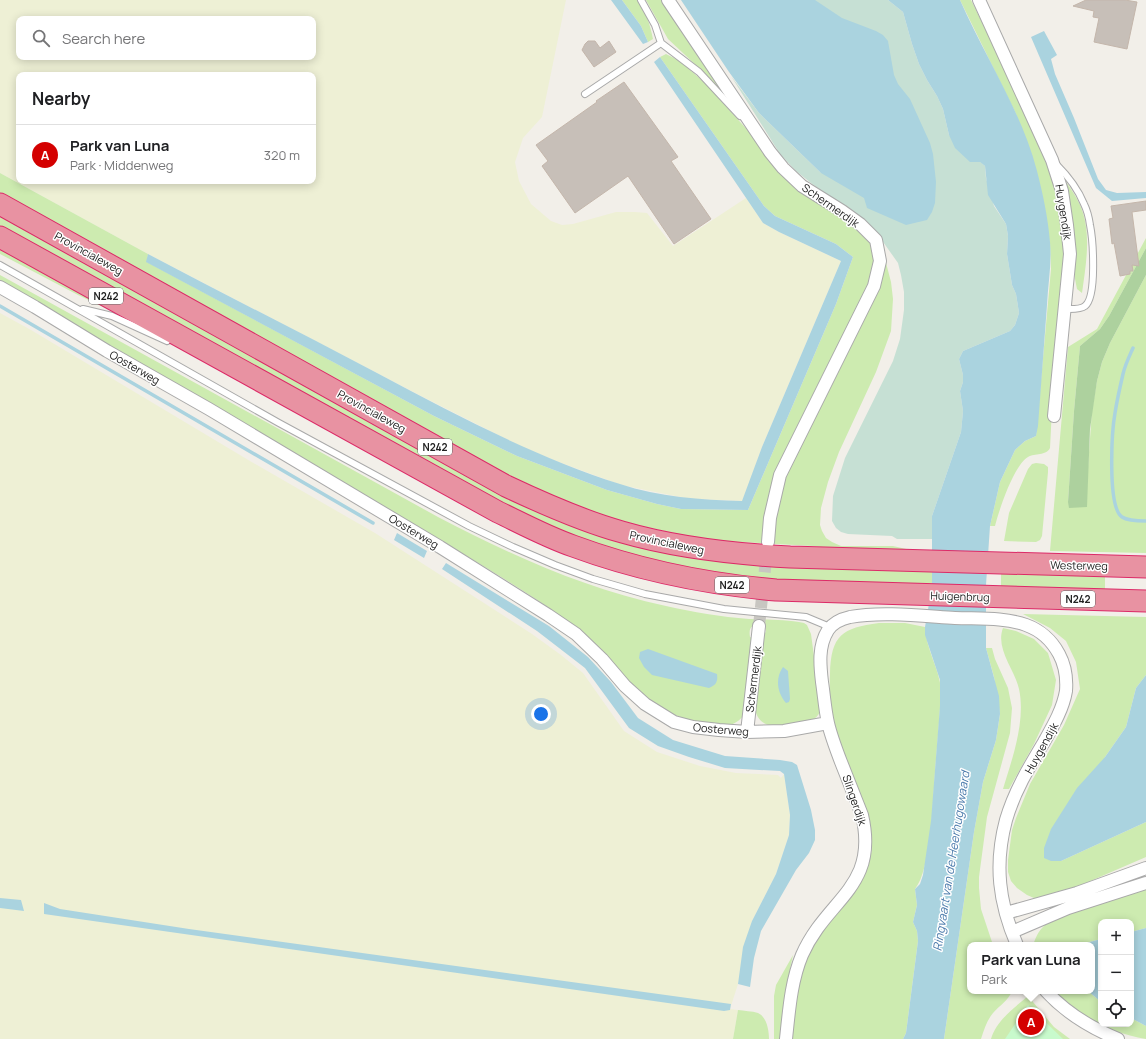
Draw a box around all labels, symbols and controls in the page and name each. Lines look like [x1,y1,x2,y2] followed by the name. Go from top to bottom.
[16,16,316,60] search box
[30,27,52,49] icon: search
[62,28,145,49] text: Search here
[32,87,90,110] text: Nearby
[70,135,169,156] text: Park van Luna
[41,146,49,164] text: A
[264,146,300,164] text: 320 m
[70,156,174,174] text: Park · Middenweg
[799,180,863,231] street label: Schermerdijk
[1052,183,1076,242] street label: Huygendijk
[52,228,126,278] street label: Provincialeweg
[89,288,123,304] road number: N242
[107,347,163,387] street label: Oosterweg
[335,386,409,436] street label: Provincialeweg
[418,439,452,455] road number: N242
[386,510,442,552] street label: Oosterweg
[628,527,706,557] street label: Provincialeweg
[1050,557,1108,573] street label: Westerweg
[715,577,749,593] road number: N242
[930,587,990,605] street label: Huigenbrug
[1061,591,1095,607] road number: N242
[741,644,765,713] street label: Schermerdijk
[531,704,551,724] your location
[692,719,750,739] street label: Oosterweg
[1021,719,1061,776] street label: Huygendijk
[928,768,974,952] water label: Ringvaart van de Heerhugowaard
[839,773,871,828] street label: Slingerdijk
[1098,919,1134,1027] map controls
[1098,919,1134,955] button: +
[967,942,1095,994] popup
[981,949,1081,970] text: Park van Luna
[1098,955,1134,991] button: −
[981,970,1007,988] text: Park
[1098,991,1134,1027] button: locate
[1018,1007,1044,1037] pin: A

